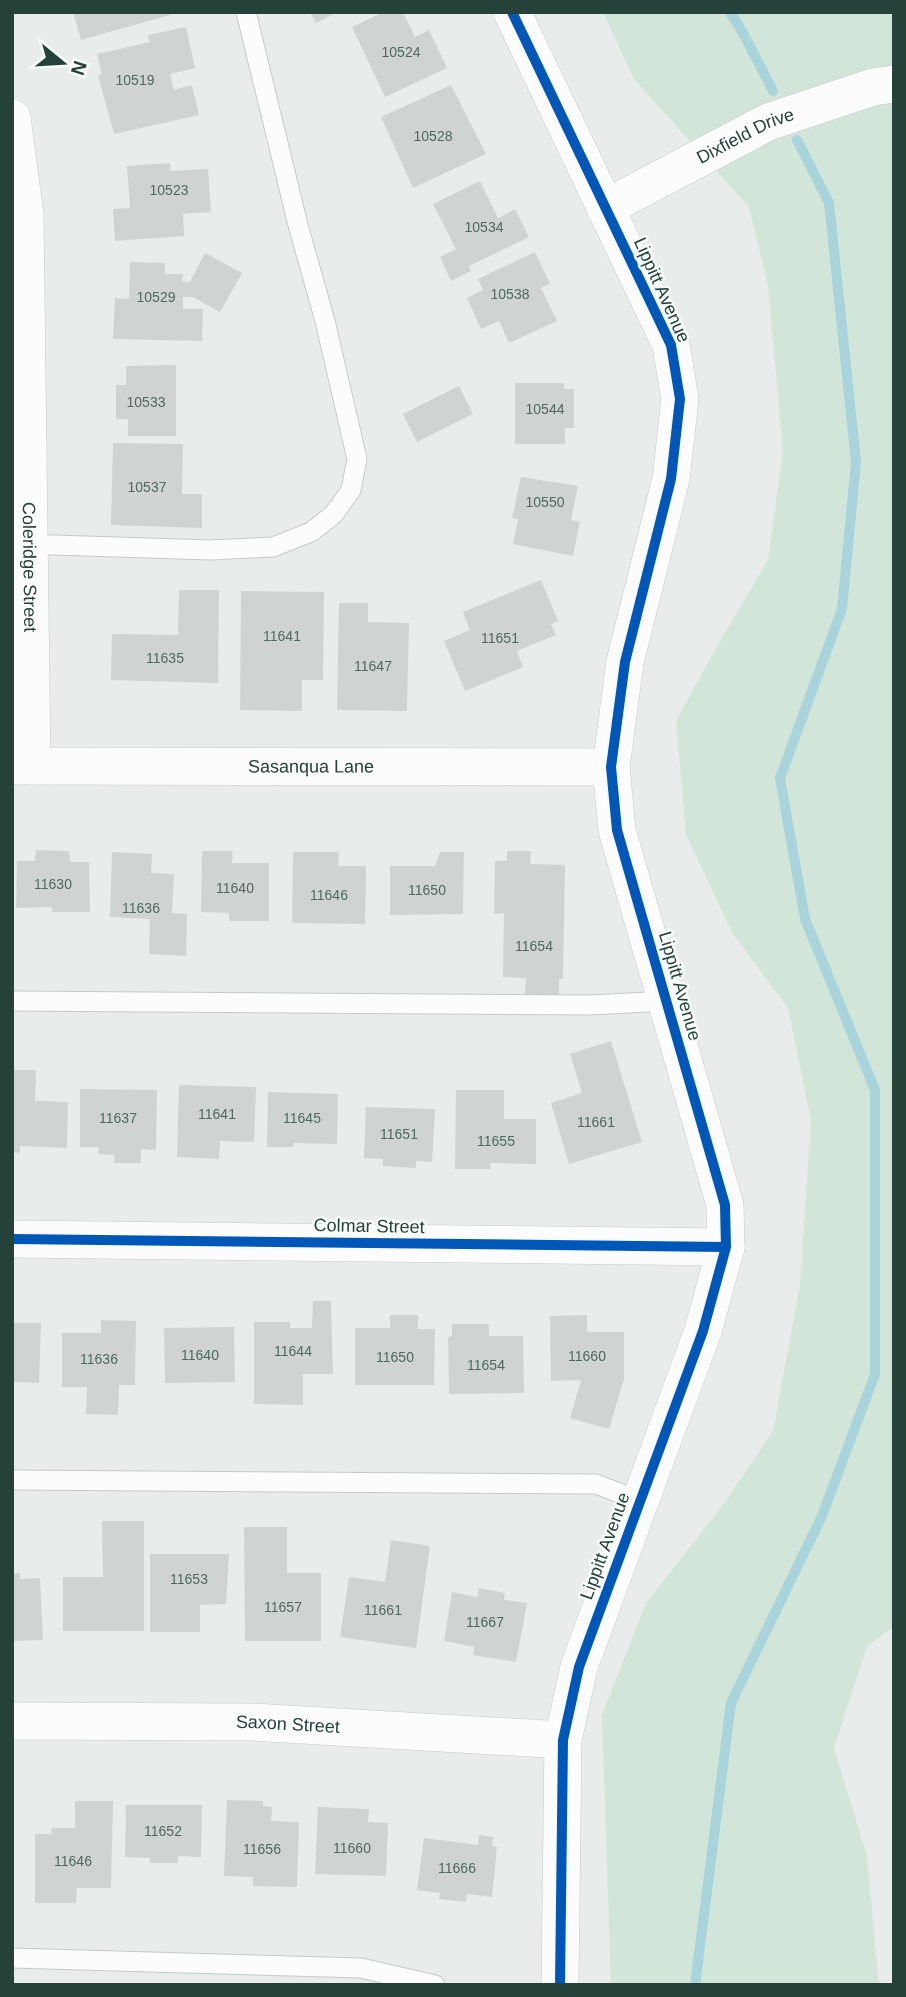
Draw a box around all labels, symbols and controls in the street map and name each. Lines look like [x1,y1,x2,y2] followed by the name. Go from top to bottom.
[28,28,98,98] north arrow
[382,44,421,60] house number: 10524
[67,58,91,78] text: N
[116,72,155,88] house number: 10519
[693,104,797,168] street label: Dixfield Drive
[414,128,453,144] house number: 10528
[150,182,189,198] house number: 10523
[465,219,504,235] house number: 10534
[630,234,694,346] street label: Lippitt Avenue
[491,286,530,302] house number: 10538
[137,289,176,305] house number: 10529
[127,394,166,410] house number: 10533
[526,401,565,417] house number: 10544
[128,479,167,495] house number: 10537
[526,494,565,510] house number: 10550
[19,502,40,632] street label: Coleridge Street
[263,628,301,644] house number: 11641
[481,630,519,646] house number: 11651
[146,650,184,666] house number: 11635
[354,658,392,674] house number: 11647
[248,756,374,777] street label: Sasanqua Lane
[34,876,72,892] house number: 11630
[216,880,254,896] house number: 11640
[408,882,446,898] house number: 11650
[310,887,348,903] house number: 11646
[122,900,160,916] house number: 11636
[655,929,705,1043] street label: Lippitt Avenue
[515,938,553,954] house number: 11654
[198,1106,236,1122] house number: 11641
[99,1110,137,1126] house number: 11637
[283,1110,321,1126] house number: 11645
[577,1114,615,1130] house number: 11661
[380,1126,418,1142] house number: 11651
[477,1133,515,1149] house number: 11655
[313,1215,425,1237] street label: Colmar Street
[274,1343,312,1359] house number: 11644
[181,1347,219,1363] house number: 11640
[568,1348,606,1364] house number: 11660
[376,1349,414,1365] house number: 11650
[80,1351,118,1367] house number: 11636
[467,1357,505,1373] house number: 11654
[576,1490,634,1602] street label: Lippitt Avenue
[170,1571,208,1587] house number: 11653
[264,1599,302,1615] house number: 11657
[364,1602,402,1618] house number: 11661
[466,1614,504,1630] house number: 11667
[236,1712,341,1737] street label: Saxon Street
[144,1823,182,1839] house number: 11652
[333,1840,371,1856] house number: 11660
[243,1841,281,1857] house number: 11656
[54,1853,92,1869] house number: 11646
[438,1860,476,1876] house number: 11666

